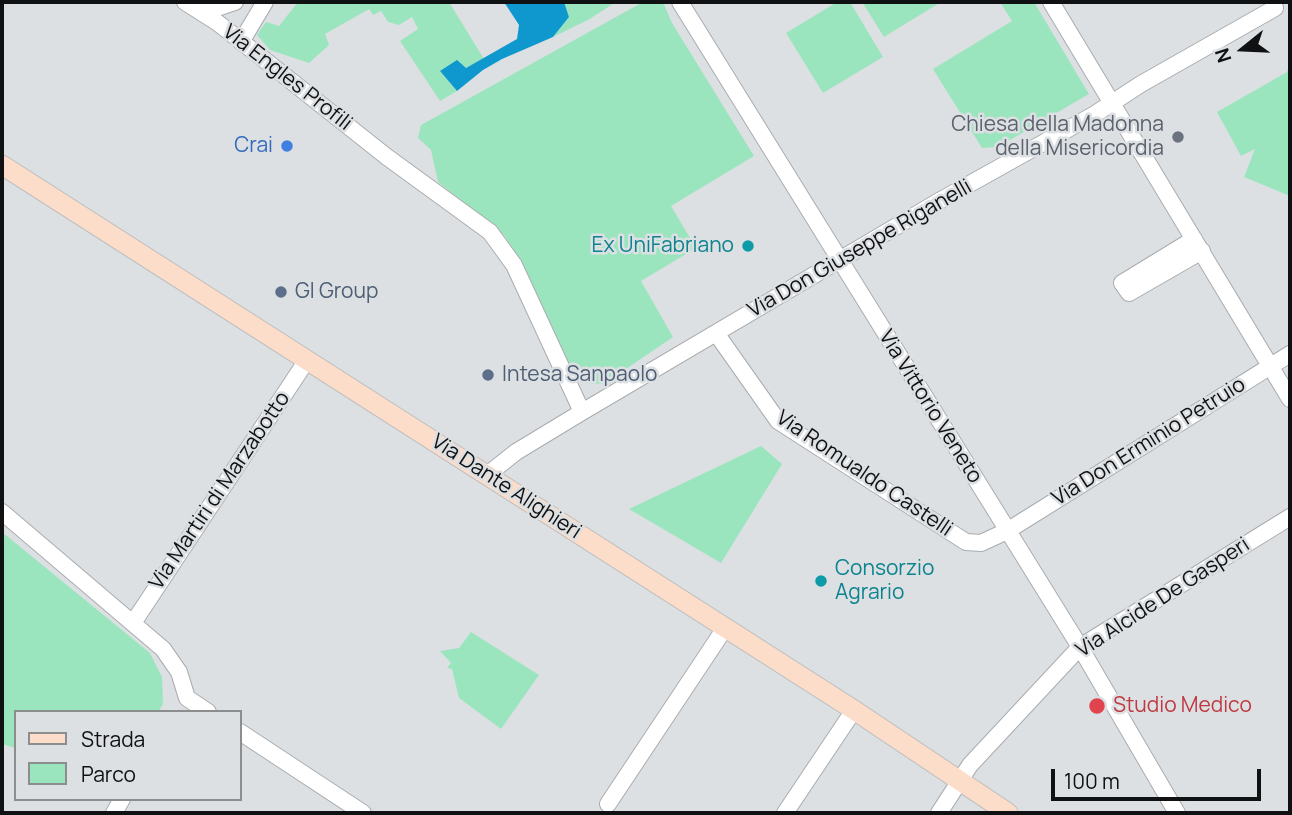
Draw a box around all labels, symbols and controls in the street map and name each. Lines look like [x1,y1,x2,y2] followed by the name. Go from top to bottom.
[1208,14,1278,84] north arrow
[217,20,357,136] street label: Via Engles Profili
[1209,45,1238,66] text: N
[951,112,1164,162] place label: Chiesa della Madonna della Misericordia
[1170,129,1186,145] marker: Chiesa della Madonna della Misericordia
[234,133,273,159] place label: Crai
[279,138,295,154] marker: Crai
[744,174,976,324] street label: Via Don Giuseppe Riganelli
[591,233,734,259] place label: Ex UniFabriano
[740,238,756,254] marker: Ex UniFabriano
[295,279,378,305] place label: GI Group
[273,284,289,300] marker: GI Group
[873,326,987,488] street label: Via Vittorio Veneto
[502,362,657,388] place label: Intesa Sanpaolo
[480,367,496,383] marker: Intesa Sanpaolo
[1048,372,1250,512] street label: Via Don Erminio Petruio
[144,387,296,595] street label: Via Martiri di Marzabotto
[771,406,957,542] street label: Via Romualdo Castelli
[426,429,586,545] street label: Via Dante Alighieri
[1072,533,1254,663] street label: Via Alcide De Gasperi
[835,556,934,606] place label: Consorzio Agrario
[813,573,829,589] marker: Consorzio Agrario
[1113,693,1252,719] place label: Studio Medico
[1087,696,1107,716] marker: Studio Medico
[14,710,242,801] legend
[81,725,145,753] text: Strada
[1054,756,1264,800] scale bar
[81,760,136,788] text: Parco
[1064,767,1120,795] text: 100 m

